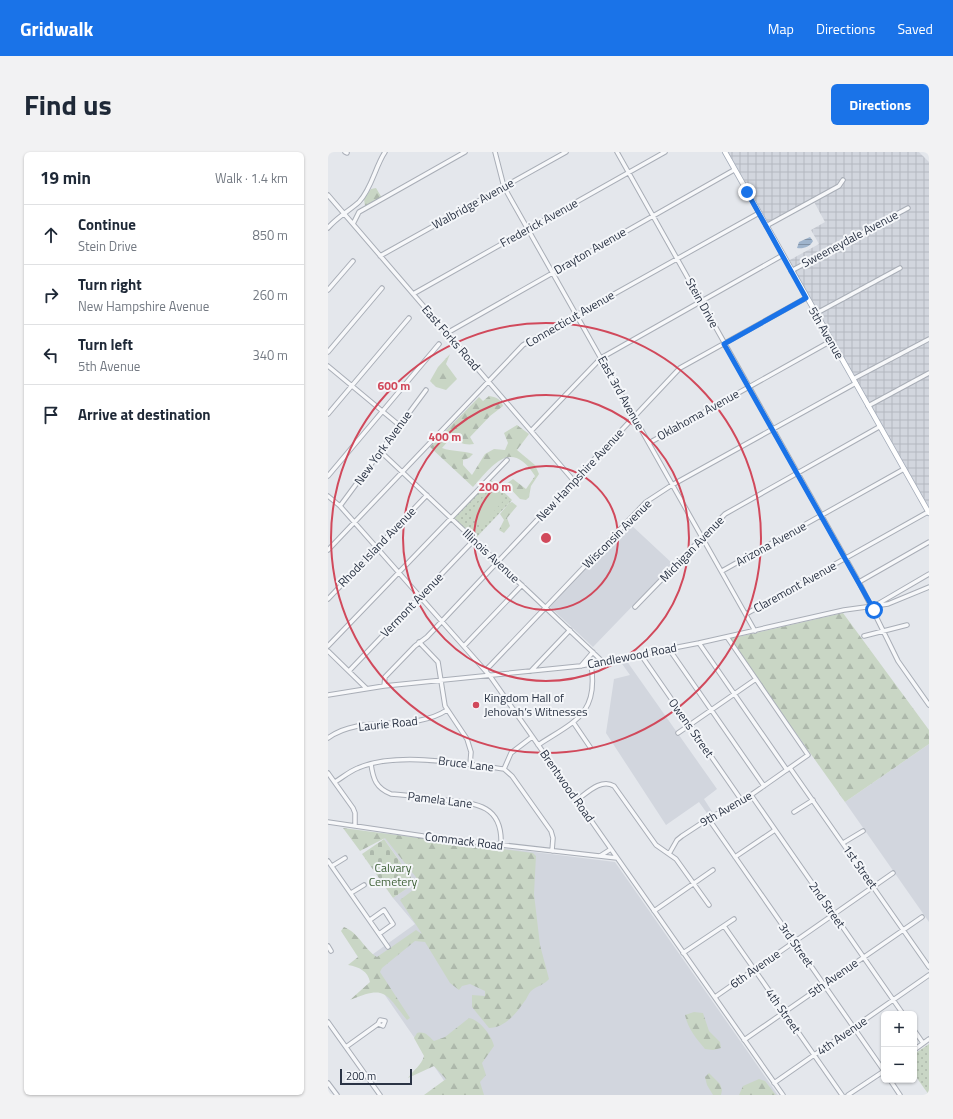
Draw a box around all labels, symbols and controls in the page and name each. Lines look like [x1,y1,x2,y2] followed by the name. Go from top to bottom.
[20,14,93,43] text: Gridwalk
[768,18,794,39] text: Map
[816,18,875,39] text: Directions
[897,18,933,39] text: Saved
[24,83,112,126] text: Find us
[831,84,929,125] button: Directions
[40,165,91,191] text: 19 min
[215,168,288,188] text: Walk · 1.4 km
[428,173,517,234] street label: Walbridge Avenue
[738,183,756,201] route end
[496,193,581,252] street label: Frederick Avenue
[798,205,901,272] street label: Sweeneydale Avenue
[78,213,136,236] text: Continue
[550,222,629,279] street label: Drayton Avenue
[40,224,62,246] icon: ahead
[252,225,288,245] text: 850 m
[78,236,137,256] text: Stein Drive
[78,273,142,296] text: Turn right
[681,274,724,331] street label: Stein Drive
[40,284,62,306] icon: right
[252,285,288,305] text: 260 m
[522,285,618,352] street label: Connecticut Avenue
[78,296,209,316] text: New Hampshire Avenue
[417,301,485,375] street label: East Forks Road
[804,303,849,362] street label: 5th Avenue
[78,333,133,356] text: Turn left
[40,344,62,366] icon: left
[252,345,288,365] text: 340 m
[593,352,650,433] street label: East 3rd Avenue
[78,356,140,376] text: 5th Avenue
[378,376,410,395] text: 600 m
[653,384,742,445] street label: Oklahoma Avenue
[78,403,211,426] text: Arrive at destination
[40,404,62,426] icon: arrive
[349,407,416,489] street label: New York Avenue
[531,424,628,525] street label: New Hampshire Avenue
[429,427,461,446] text: 400 m
[479,477,511,496] text: 200 m
[578,495,656,573] street label: Wisconsin Avenue
[333,502,420,591] street label: Rhode Island Avenue
[655,511,728,586] street label: Michigan Avenue
[732,516,810,571] street label: Arizona Avenue
[458,524,524,587] street label: Illinois Avenue
[539,531,553,545] centre of rings
[750,556,840,617] street label: Claremont Avenue
[376,568,448,641] street label: Vermont Avenue
[865,601,883,619] route start
[586,638,678,674] street label: Candlewood Road
[484,688,588,721] place label: Kingdom Hall of Jehovah’s Witnesses
[664,694,719,762] street label: Owens Street
[471,700,481,710] marker: Kingdom Hall of Jehovah’s Witnesses
[357,711,419,736] street label: Laurie Road
[535,746,600,826] street label: Brentwood Road
[437,751,495,776] street label: Bruce Lane
[407,786,473,813] street label: Pamela Lane
[696,786,755,831] street label: 9th Avenue
[424,826,504,855] street label: Commack Road
[838,841,883,893] street label: 1st Street
[369,858,418,891] park label: Calvary Cemetery
[804,878,851,933] street label: 2nd Street
[774,919,819,972] street label: 3rd Street
[726,944,784,993] street label: 6th Avenue
[804,953,862,1002] street label: 5th Avenue
[761,984,806,1038] street label: 4th Street
[813,1011,871,1060] street label: 4th Avenue
[881,1011,917,1083] map controls
[881,1011,917,1047] button: +
[881,1047,917,1083] button: −
[340,1067,412,1086] scale bar
[346,1068,376,1084] text: 200 m

